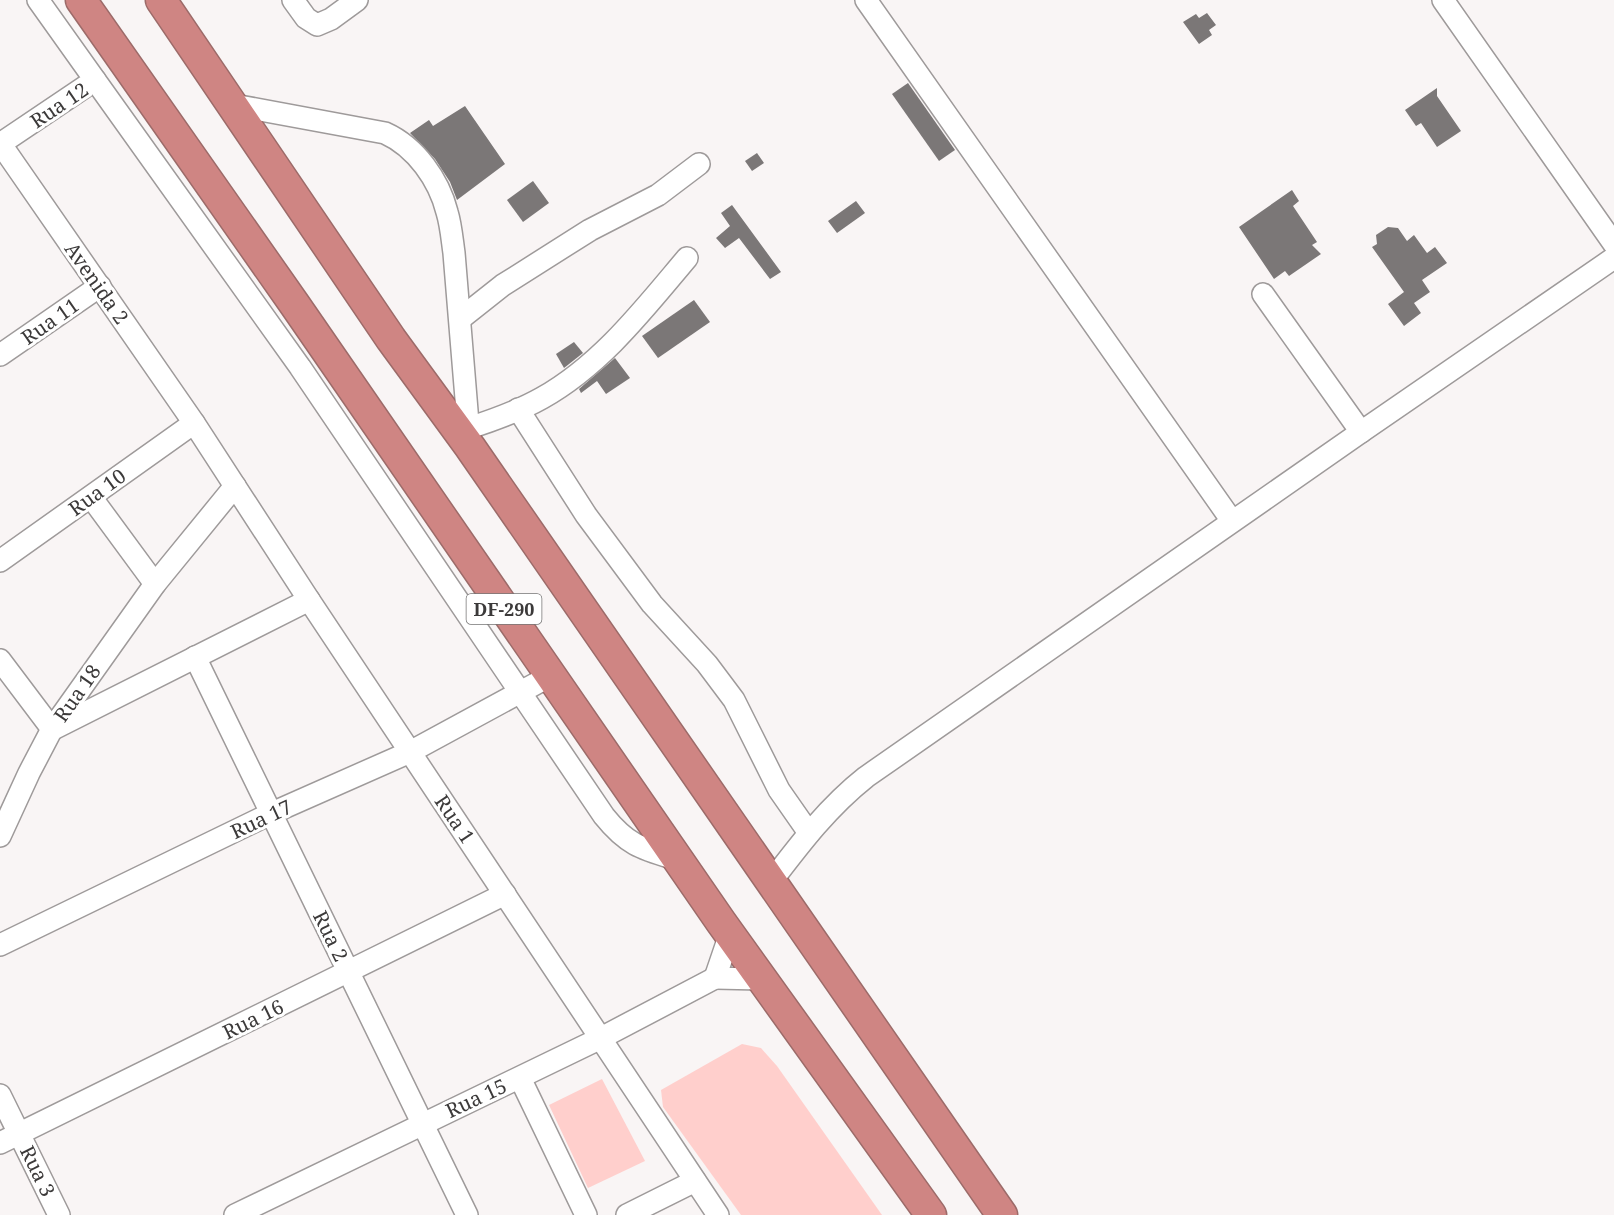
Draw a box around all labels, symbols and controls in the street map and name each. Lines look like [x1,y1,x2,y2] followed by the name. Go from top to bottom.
[25,76,93,134] street label: Rua 12
[59,237,135,329] street label: Avenida 2
[16,291,84,351] street label: Rua 11
[63,462,131,522] street label: Rua 10
[466,594,542,624] road number: DF-290
[47,659,107,727] street label: Rua 18
[429,789,481,849] street label: Rua 1
[226,793,296,845] street label: Rua 17
[307,906,355,966] street label: Rua 2
[218,993,288,1045] street label: Rua 16
[441,1072,511,1124] street label: Rua 15
[14,1141,62,1201] street label: Rua 3

